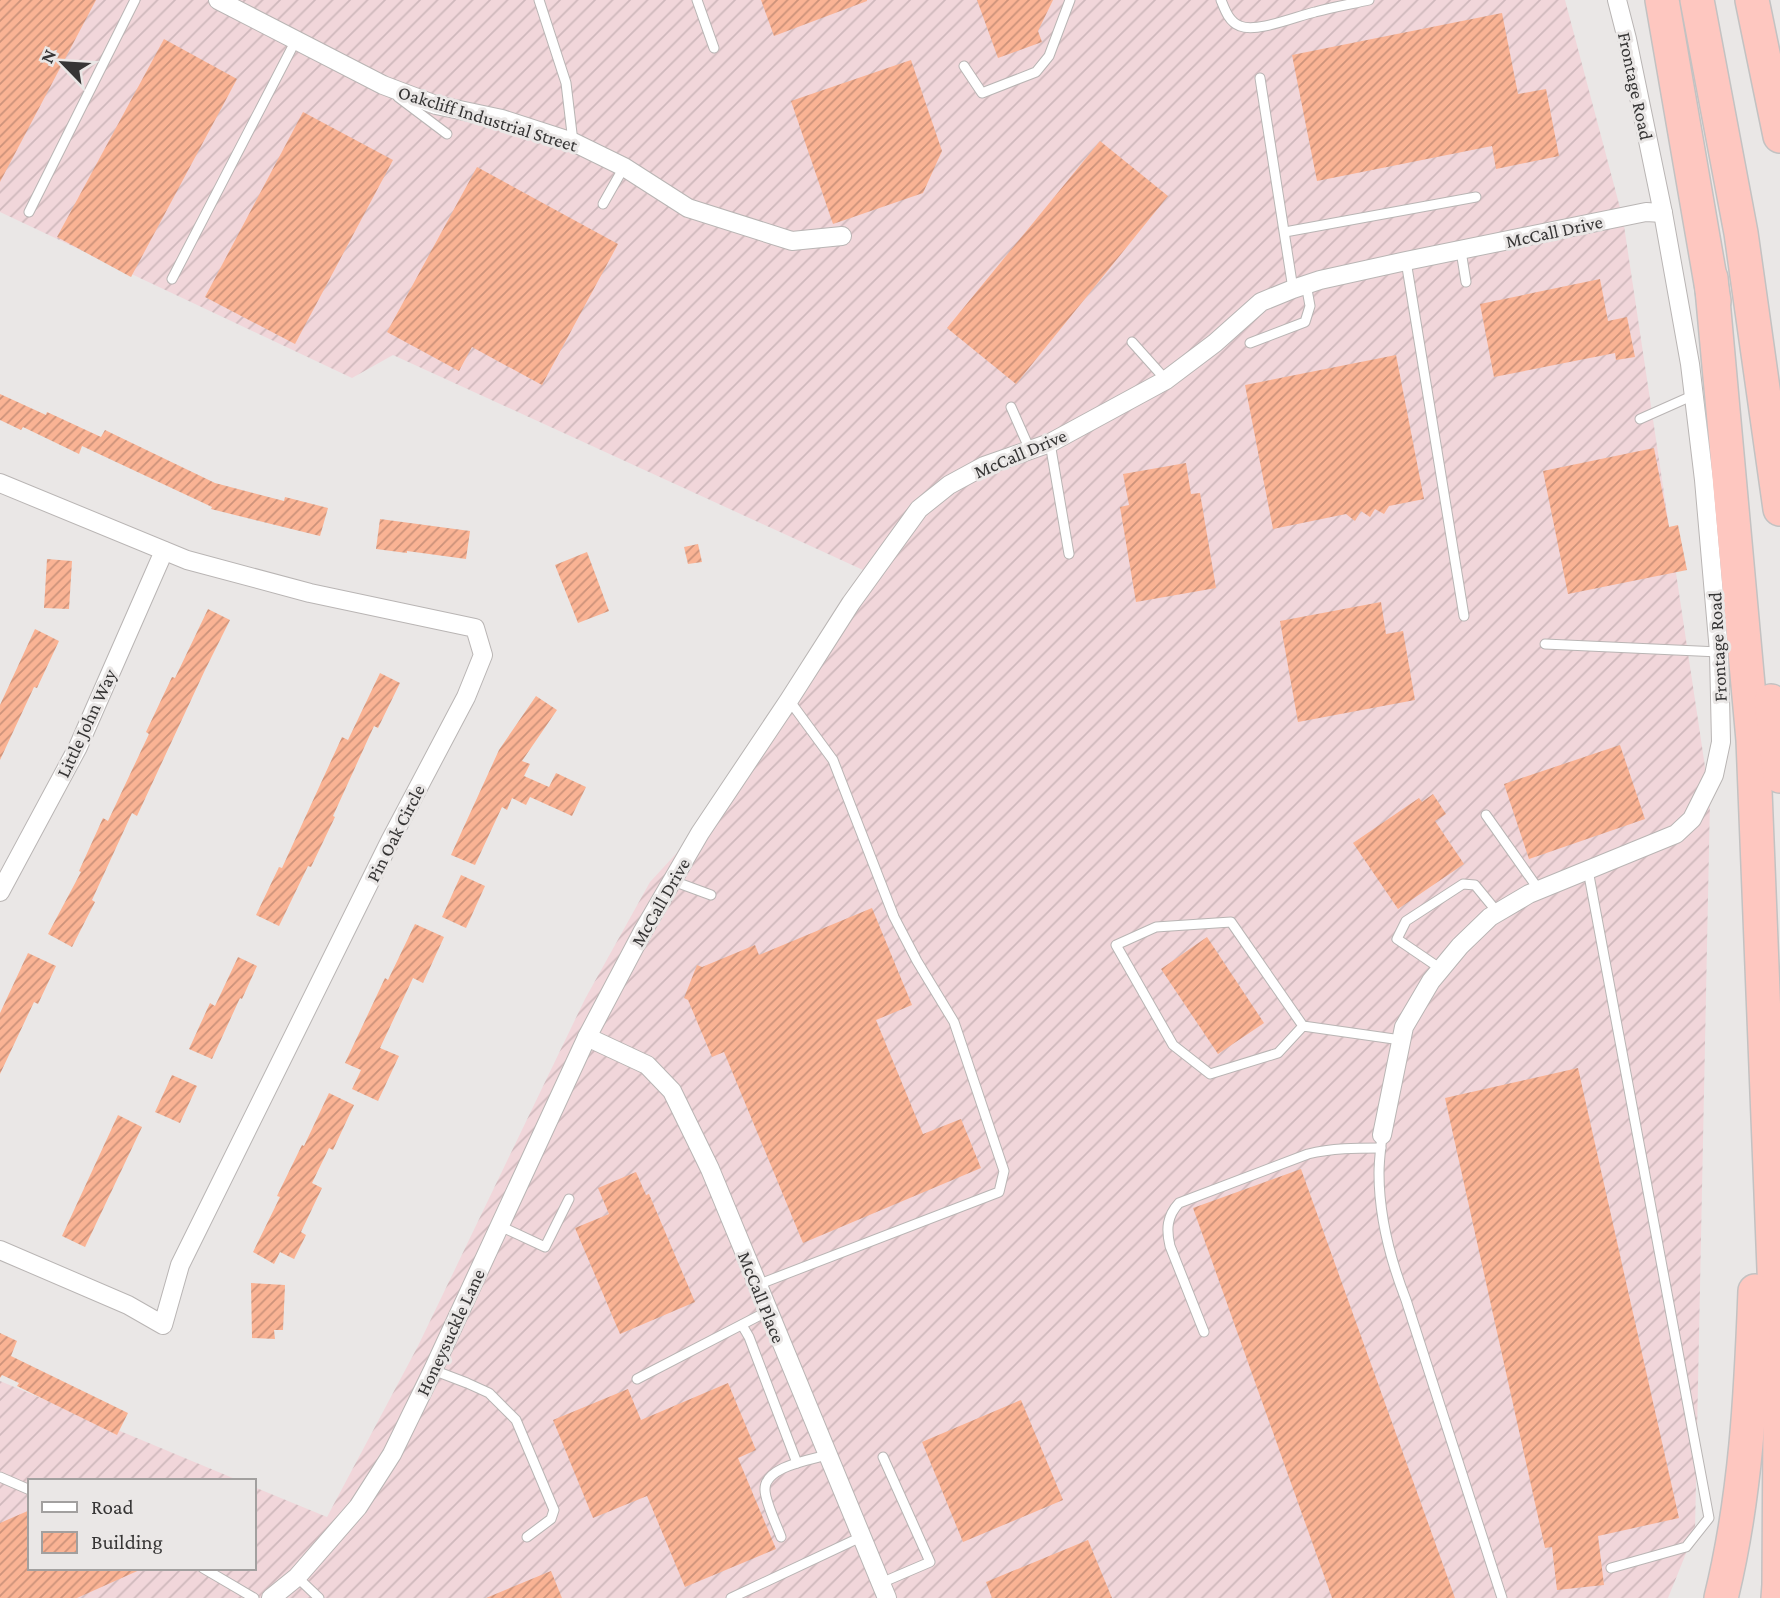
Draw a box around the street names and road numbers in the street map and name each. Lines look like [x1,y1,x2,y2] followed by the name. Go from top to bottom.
[1614,30,1657,142] street label: Frontage Road
[396,81,581,156] street label: Oakcliff Industrial Street
[1504,211,1604,252] street label: McCall Drive
[971,425,1070,482] street label: McCall Drive
[1704,592,1731,702] street label: Frontage Road
[52,666,121,781] street label: Little John Way
[362,781,429,885] street label: Pin Oak Circle
[627,854,694,950] street label: McCall Drive
[734,1248,789,1346] street label: McCall Place
[412,1266,489,1399] street label: Honeysuckle Lane

